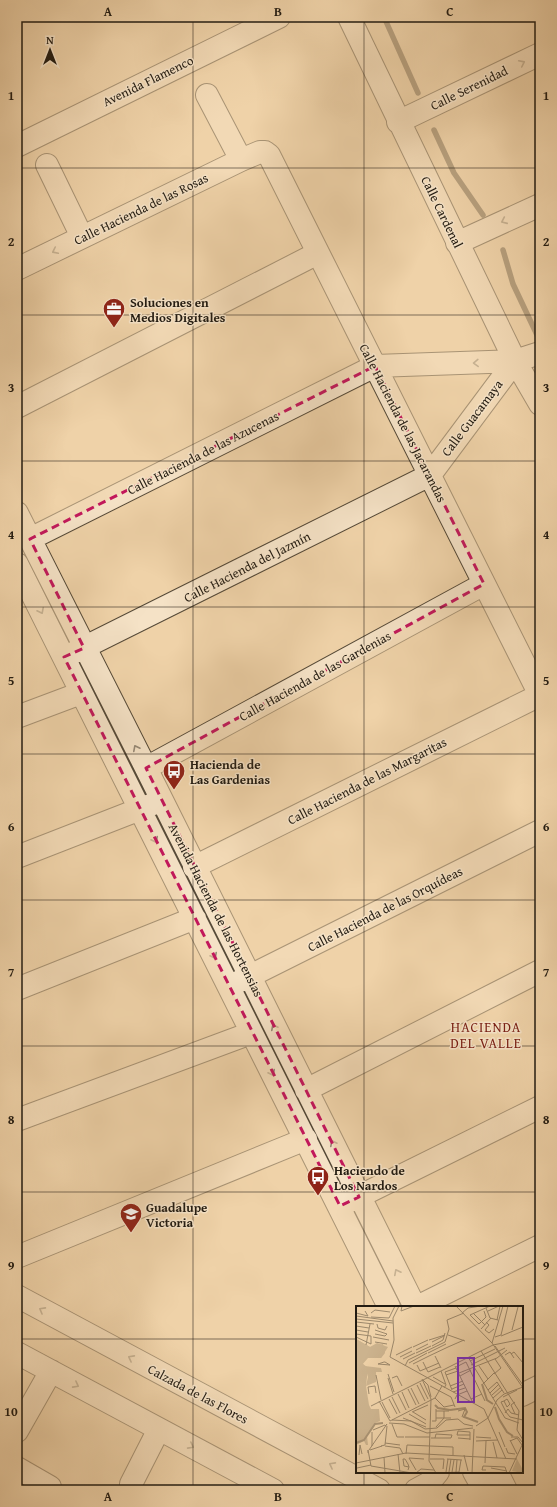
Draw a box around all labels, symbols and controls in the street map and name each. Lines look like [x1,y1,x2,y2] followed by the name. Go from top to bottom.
[104,2,113,21] text: A
[274,2,282,21] text: B
[446,2,454,21] text: C
[30,30,70,70] north arrow
[46,32,54,48] text: N
[99,51,197,111] street label: Avenida Flamenco
[517,60,525,68] one-way arrow
[427,61,511,115] street label: Calle Serenidad
[8,86,14,105] text: 1
[543,86,549,105] text: 1
[71,168,211,250] street label: Calle Hacienda de las Rosas
[416,173,468,252] street label: Calle Cardenal
[501,216,509,224] one-way arrow
[8,232,15,251] text: 2
[543,232,550,251] text: 2
[51,246,59,253] one-way arrow
[130,293,226,327] place label: Soluciones en Medios Digitales
[101,296,127,329] office icon: Soluciones en Medios Digitales
[355,340,451,506] street label: Calle Hacienda de las Jacarandas
[473,358,479,367] one-way arrow
[437,375,508,460] street label: Calle Guacamaya
[8,378,14,397] text: 3
[543,378,549,397] text: 3
[124,406,282,500] street label: Calle Hacienda de las Azucenas
[8,525,15,544] text: 4
[543,525,550,544] text: 4
[180,526,314,607] street label: Calle Hacienda del Jazmín
[36,607,44,615] one-way arrow
[236,626,394,726] street label: Calle Hacienda de las Gardenias
[8,671,15,690] text: 5
[543,671,550,690] text: 5
[284,732,450,830] street label: Calle Hacienda de las Margaritas
[133,744,141,752] one-way arrow
[190,755,271,789] place label: Hacienda de Las Gardenias
[161,758,187,791] bus stop icon: Hacienda de Las Gardenias
[8,817,15,836] text: 6
[543,817,550,836] text: 6
[164,820,268,1000] street label: Avenida Hacienda de las Hortensias
[150,836,158,844] one-way arrow
[304,862,466,956] street label: Calle Hacienda de las Orquídeas
[209,952,217,960] one-way arrow
[8,963,15,982] text: 7
[543,963,550,982] text: 7
[450,1017,522,1053] district label: HACIENDA DEL VALLE
[271,1024,279,1031] one-way arrow
[267,1069,275,1076] one-way arrow
[8,1110,15,1129] text: 8
[543,1110,550,1129] text: 8
[330,1140,337,1148] one-way arrow
[334,1161,405,1195] place label: Haciendo de Los Nardos
[305,1164,331,1197] bus stop icon: Haciendo de Los Nardos
[146,1198,207,1232] place label: Guadalupe Victoria
[118,1201,144,1234] school or university icon: Guadalupe Victoria
[8,1256,15,1275] text: 9
[543,1256,550,1275] text: 9
[394,1269,402,1276] one-way arrow
[356,1306,523,1473] inset map
[39,1308,46,1315] one-way arrow
[127,1355,135,1363] one-way arrow
[144,1359,252,1429] street label: Calzada de las Flores
[72,1380,79,1387] one-way arrow
[4,1402,18,1421] text: 10
[539,1402,553,1421] text: 10
[186,1441,194,1449] one-way arrow
[329,1462,336,1470] one-way arrow
[104,1487,113,1506] text: A
[274,1487,282,1506] text: B
[446,1487,454,1506] text: C

